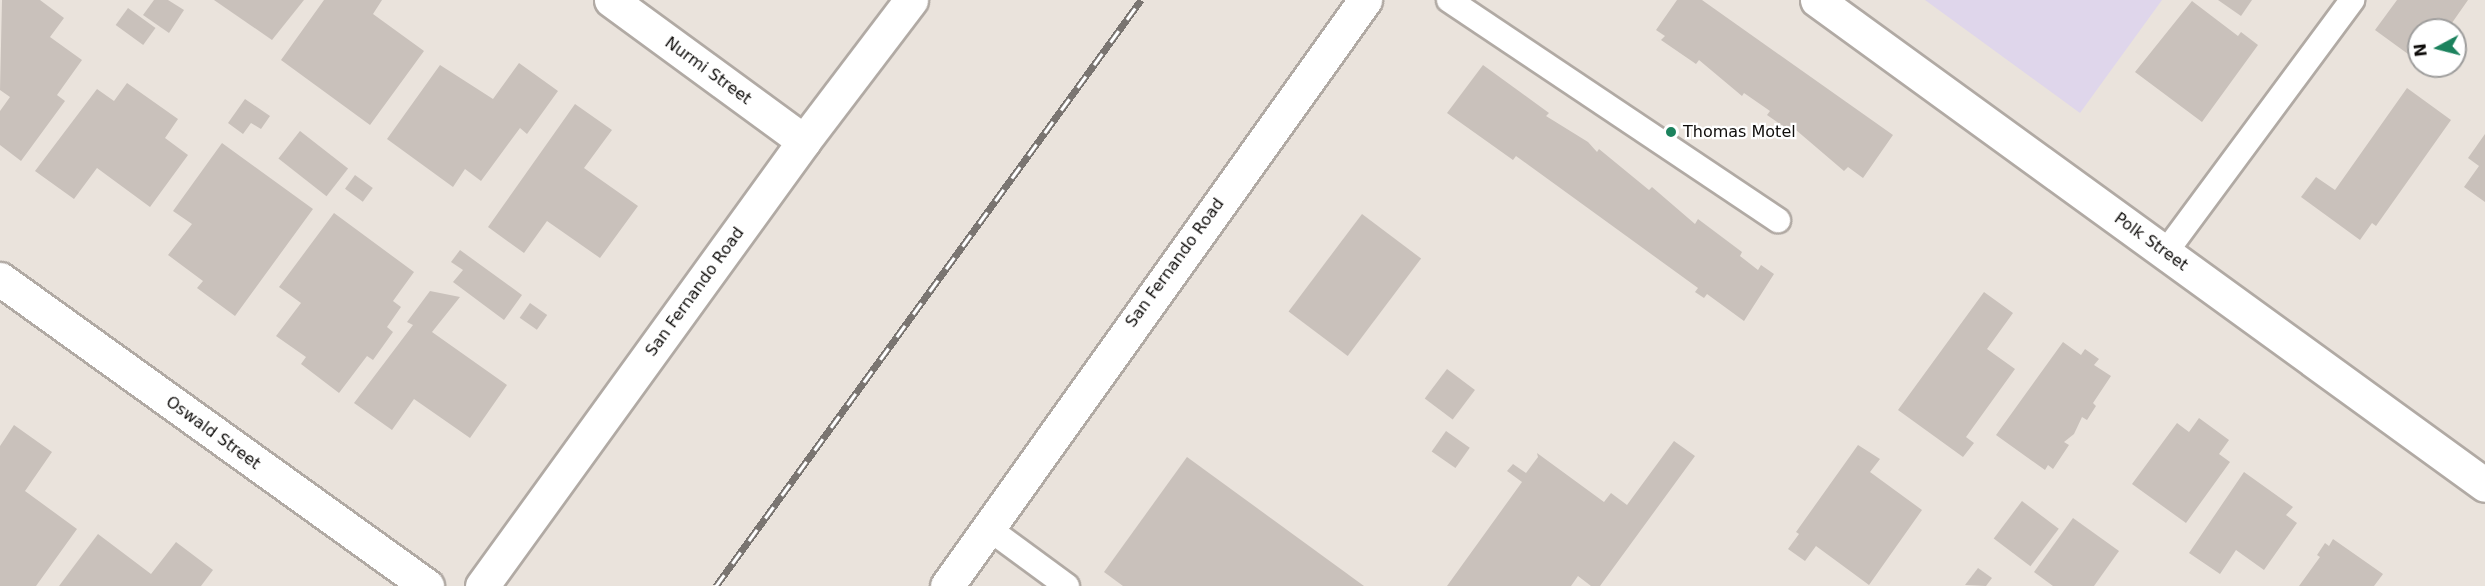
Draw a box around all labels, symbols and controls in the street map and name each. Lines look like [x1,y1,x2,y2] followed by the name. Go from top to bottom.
[2407,18,2467,78] north arrow
[661,33,755,109] street label: Nurmi Street
[2410,42,2431,58] text: N
[1683,122,1796,142] place label: Thomas Motel
[1664,125,1678,139] marker: Thomas Motel
[1122,195,1228,331] street label: San Fernando Road
[2110,209,2192,275] street label: Polk Street
[642,224,748,360] street label: San Fernando Road
[162,392,264,474] street label: Oswald Street

